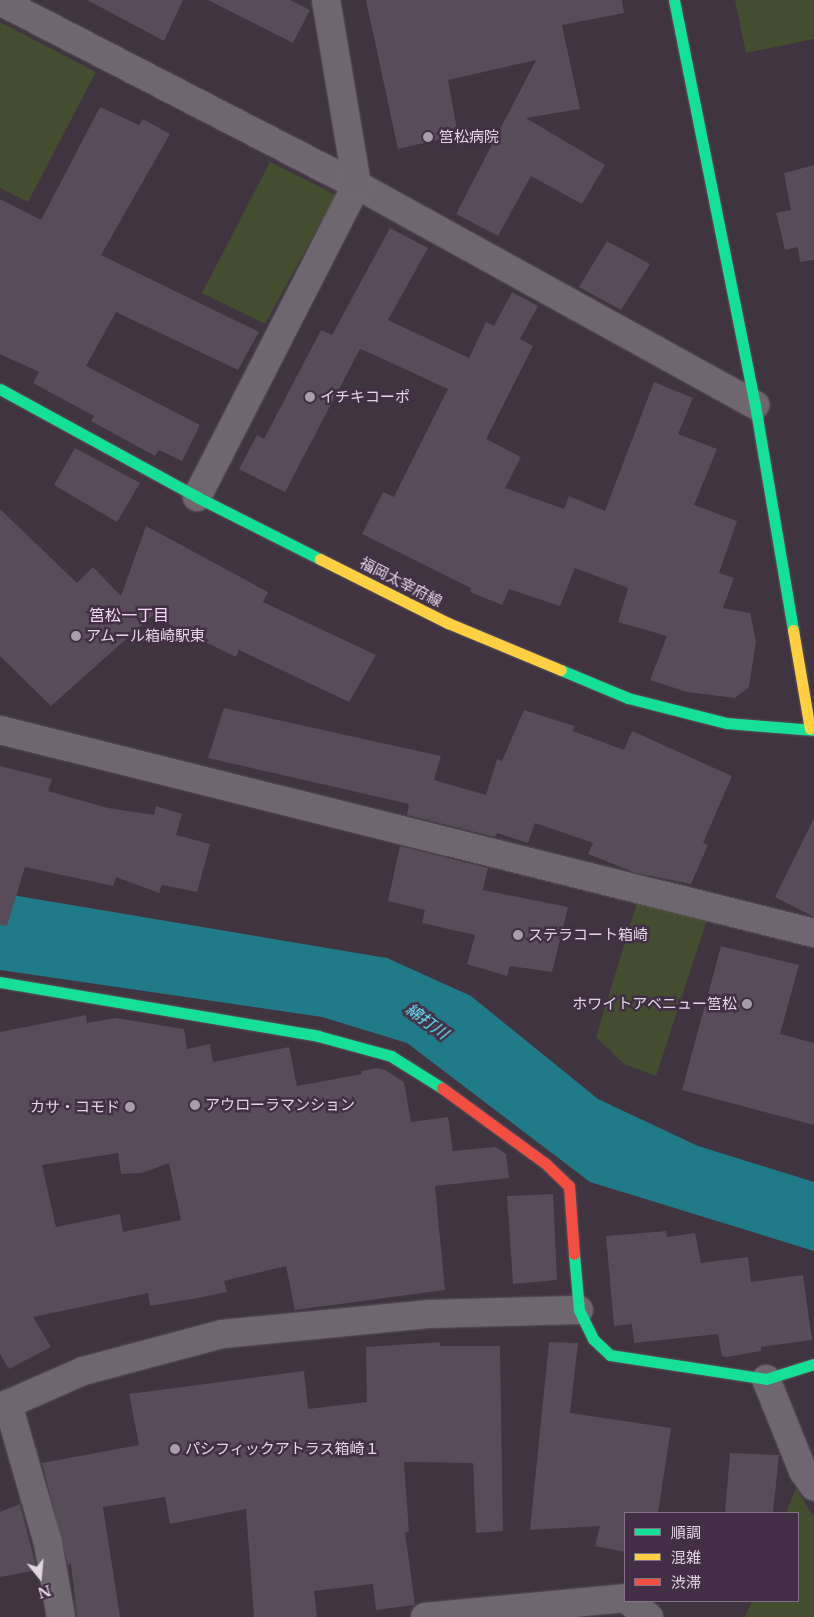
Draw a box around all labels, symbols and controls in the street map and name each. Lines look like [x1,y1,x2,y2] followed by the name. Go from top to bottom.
[439,128,499,146] place label: 筥松病院
[421,130,435,144] marker: 筥松病院
[320,388,410,406] place label: イチキコーポ
[304,391,316,403] marker: イチキコーポ
[357,554,445,610] street label: 福岡太宰府線
[89,605,169,625] district label: 筥松一丁目
[86,627,206,645] place label: アムール箱崎駅東
[70,630,82,642] marker: アムール箱崎駅東
[528,926,648,944] place label: ステラコート箱崎
[512,929,524,941] marker: ステラコート箱崎
[572,995,737,1013] place label: ホワイトアベニュー筥松
[741,998,753,1010] marker: ホワイトアベニュー筥松
[402,999,452,1043] water label: 綿打川
[205,1096,355,1114] place label: アウローラマンション
[30,1098,120,1116] place label: カサ・コモド
[189,1099,201,1111] marker: アウローラマンション
[124,1101,136,1113] marker: カサ・コモド
[185,1440,380,1458] place label: パシフィックアトラス箱崎１
[169,1443,181,1455] marker: パシフィックアトラス箱崎１
[624,1512,799,1602] legend
[671,1523,701,1542] text: 順調
[671,1548,701,1567] text: 混雑
[15,1552,65,1602] north arrow
[671,1573,701,1592] text: 渋滞
[35,1581,53,1602] text: N

